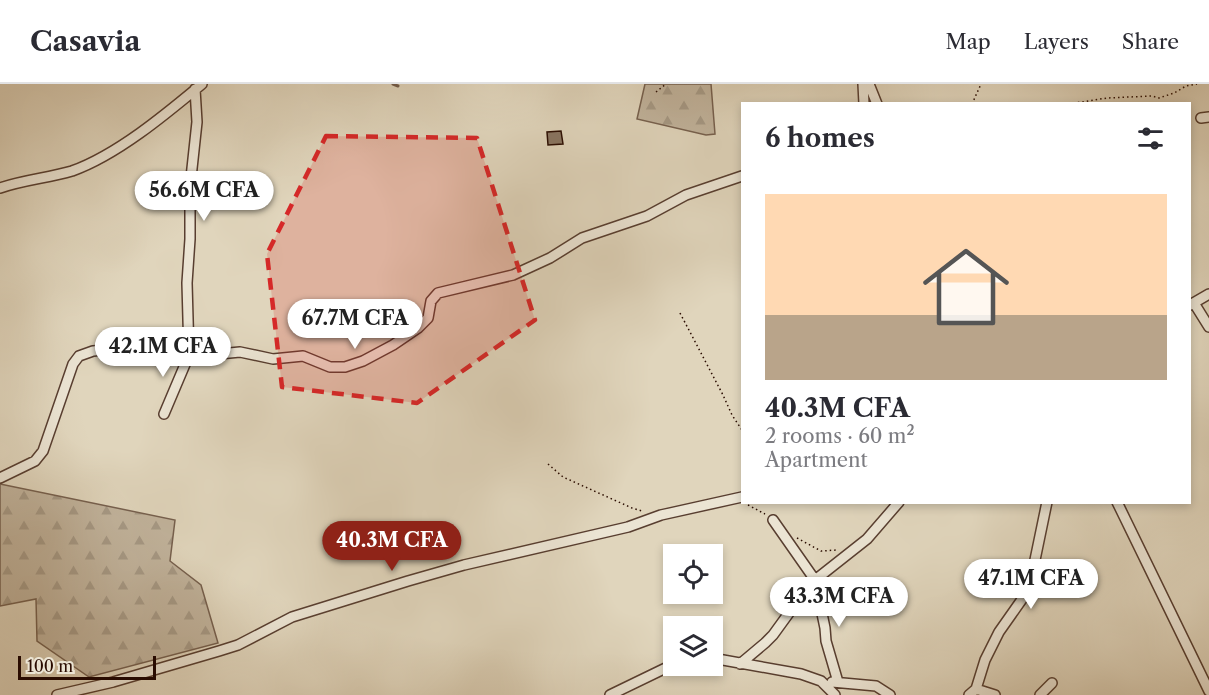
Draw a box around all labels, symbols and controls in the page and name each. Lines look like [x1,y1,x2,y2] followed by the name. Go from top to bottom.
[30,24,141,58] text: Casavia
[946,29,991,54] text: Map
[1024,29,1089,54] text: Layers
[1122,29,1179,54] text: Share
[765,122,875,154] text: 6 homes
[1134,122,1167,155] icon: filters
[135,171,273,222] pin: 56.6M CFA
[149,178,259,202] text: 56.6M CFA
[912,233,1020,341] icon: home
[286,299,424,350] pin: 67.7M CFA
[302,306,408,330] text: 67.7M CFA
[94,327,232,378] pin: 42.1M CFA
[109,334,217,358] text: 42.1M CFA
[765,392,910,424] text: 40.3M CFA
[765,424,915,448] text: 2 rooms · 60 m²
[765,448,868,472] text: Apartment
[323,521,461,572] pin: 40.3M CFA
[336,528,448,552] text: 40.3M CFA
[663,544,723,676] map controls
[663,544,723,604] button: locate
[962,559,1100,610] pin: 47.1M CFA
[978,566,1084,590] text: 47.1M CFA
[770,577,908,628] pin: 43.3M CFA
[784,584,894,608] text: 43.3M CFA
[663,616,723,676] button: layers
[18,653,156,680] scale bar
[27,656,73,676] text: 100 m

